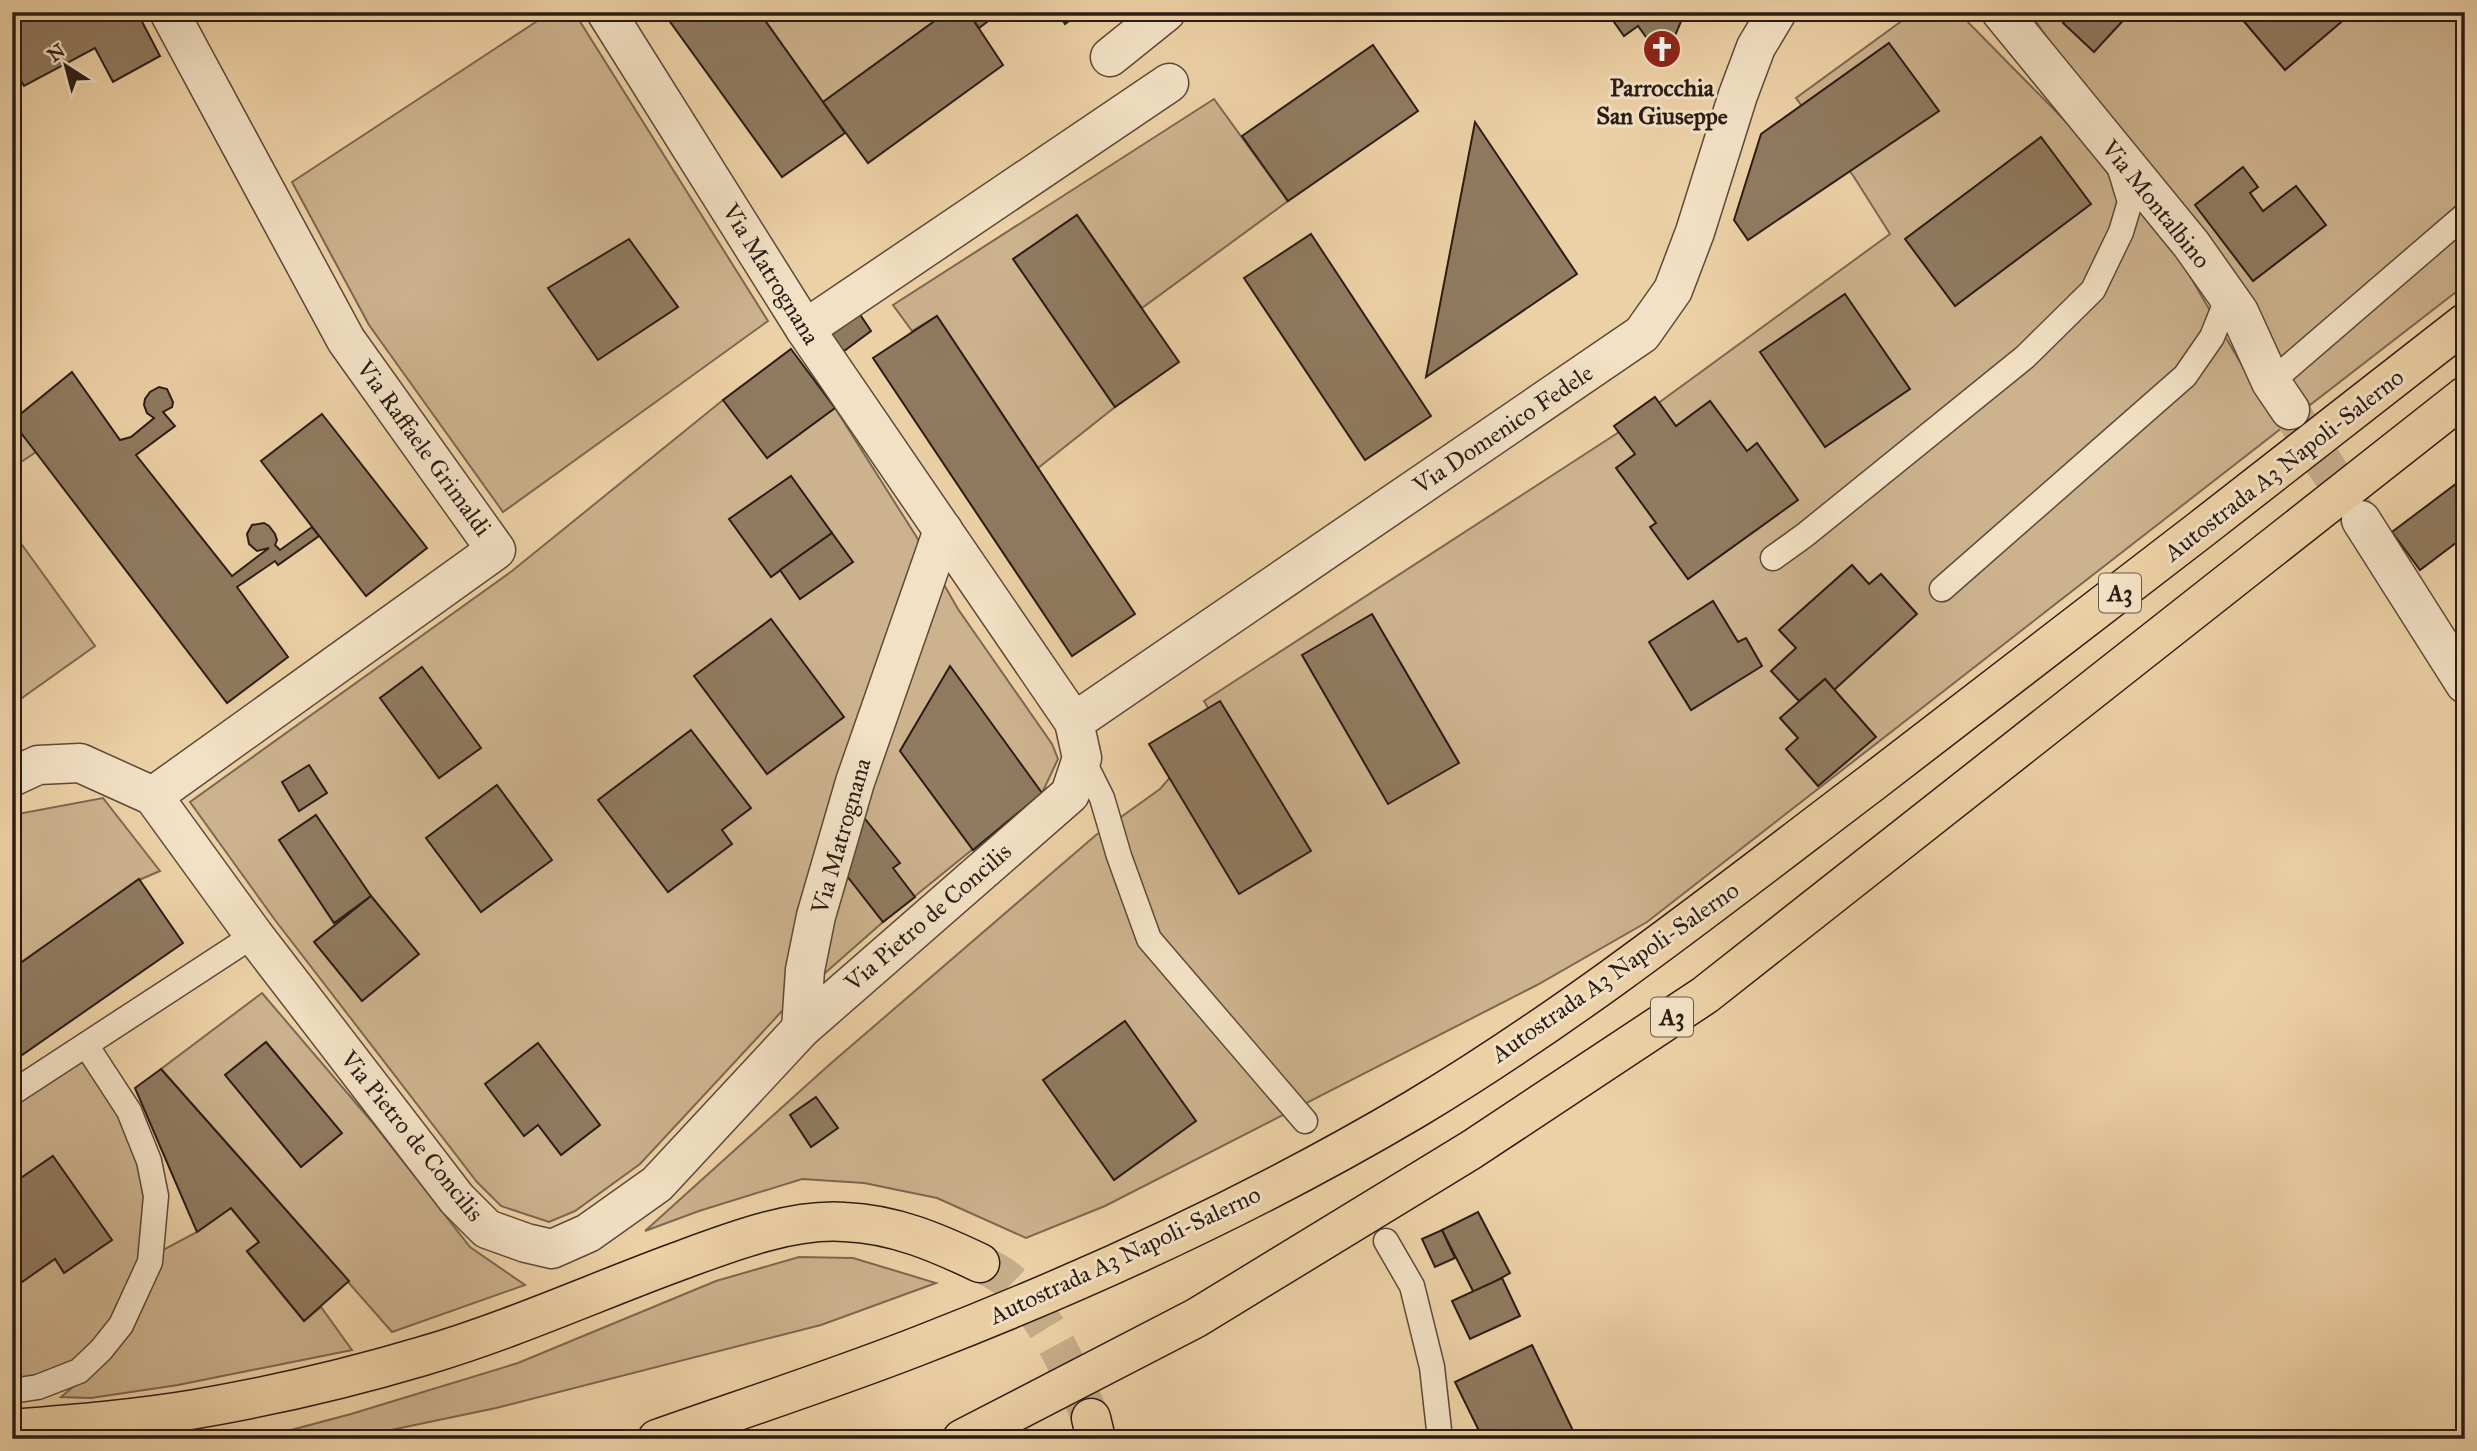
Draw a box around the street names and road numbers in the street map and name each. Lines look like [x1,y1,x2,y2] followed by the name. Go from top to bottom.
[2094,133,2217,274] street label: Via Montalbino
[715,197,827,351] street label: Via Matrognana
[350,353,498,542] street label: Via Raffaele Grimaldi
[1407,358,1599,501] street label: Via Domenico Fedele
[2157,362,2410,569] street label: Autostrada A3 Napoli-Salerno
[2099,573,2141,612] road number: A3
[804,754,878,918] street label: Via Matrognana
[838,836,1017,998] street label: Via Pietro de Concilis
[1486,875,1744,1069] street label: Autostrada A3 Napoli-Salerno
[1651,998,1693,1036] road number: A3
[333,1044,490,1227] street label: Via Pietro de Concilis
[984,1179,1265,1332] street label: Autostrada A3 Napoli-Salerno

